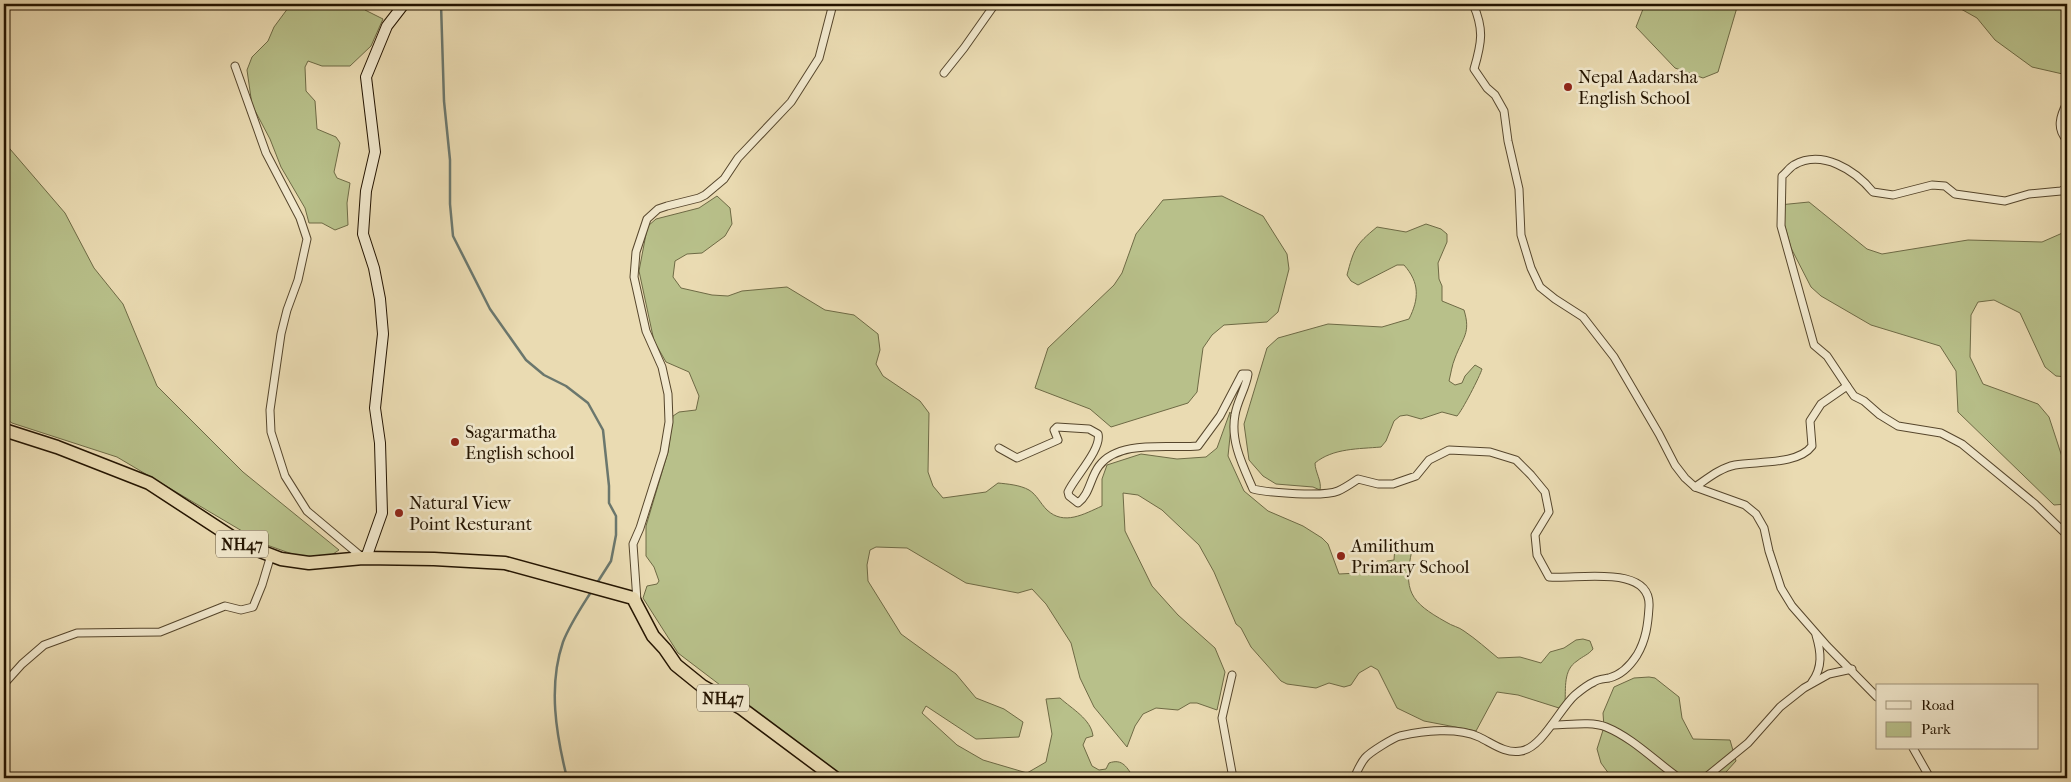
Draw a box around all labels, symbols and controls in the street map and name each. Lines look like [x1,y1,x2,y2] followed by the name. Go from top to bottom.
[1578,67,1699,109] place label: Nepal Aadarsha English School
[1562,81,1574,93] marker: Nepal Aadarsha English School
[465,422,575,464] place label: Sagarmatha English school
[449,436,461,448] marker: Sagarmatha English school
[409,493,533,535] place label: Natural View Point Resturant
[393,507,405,519] marker: Natural View Point Resturant
[216,530,268,558] road number: NH47
[1350,536,1470,578] place label: Amilithum Primary School
[1335,550,1347,562] marker: Amilithum Primary School
[697,684,749,711] road number: NH47
[1876,684,2038,750] legend
[1921,696,1955,714] text: Road
[1921,720,1951,738] text: Park

